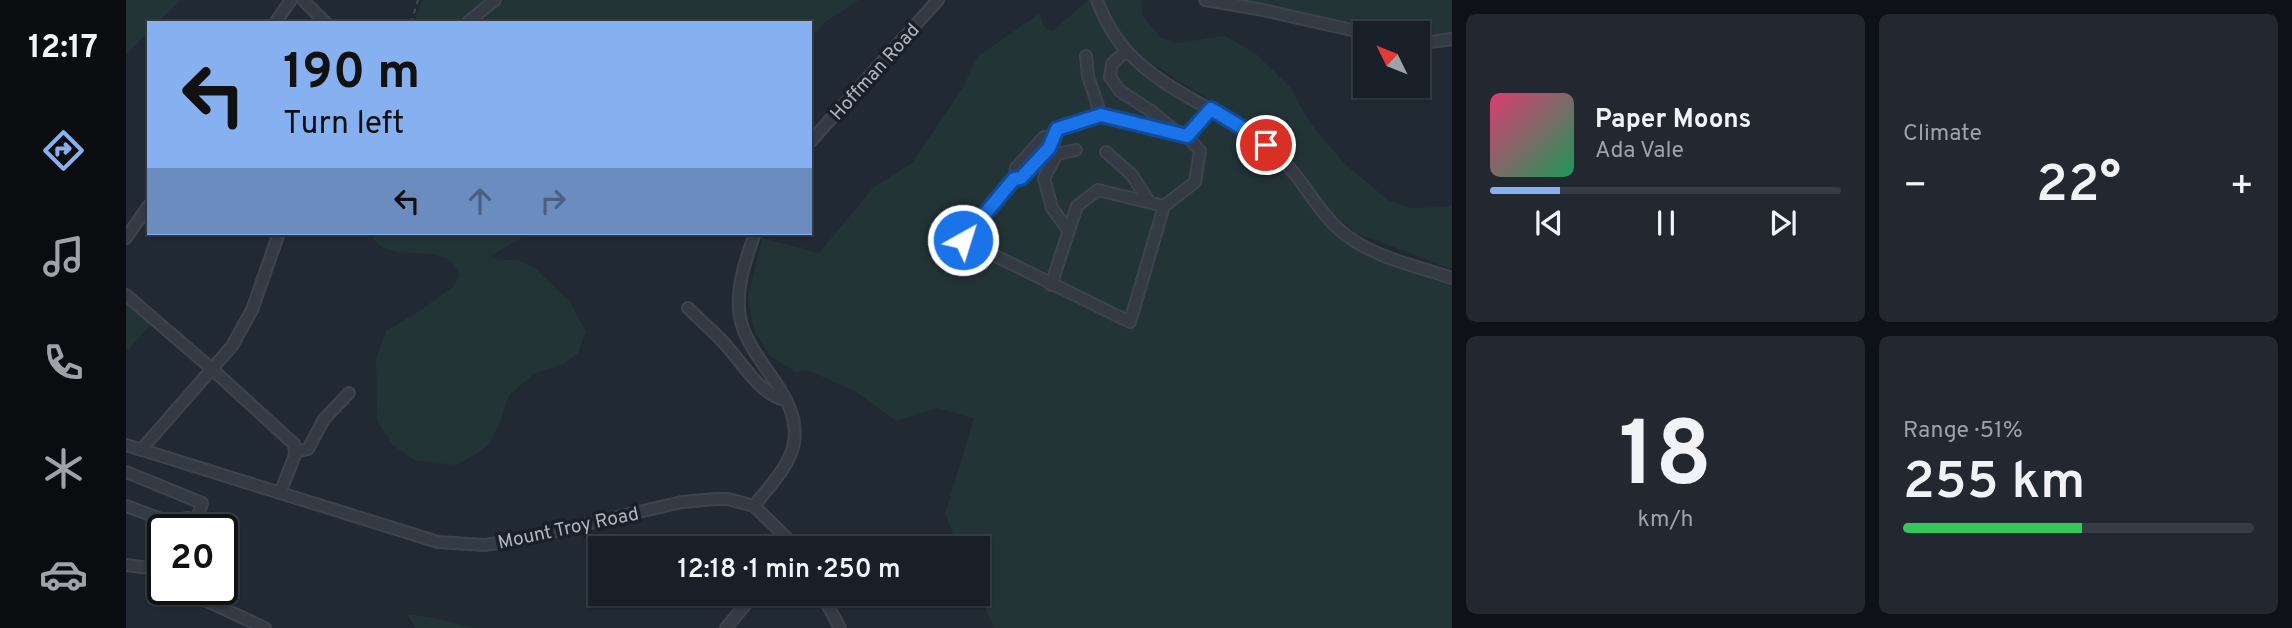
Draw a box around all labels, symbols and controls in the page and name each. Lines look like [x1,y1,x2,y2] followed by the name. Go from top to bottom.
[826,19,925,126] street label: Hoffman Road
[1353,21,1430,98] north arrow
[1353,21,1430,98] map controls
[28,29,98,69] text: 12:17
[283,44,420,106] text: 190 m
[168,49,259,140] icon: left
[1595,104,1751,137] text: Paper Moons
[283,105,404,145] text: Turn left
[1236,115,1296,175] pin
[1903,120,1982,149] text: Climate
[39,126,88,175] icon: directions
[1247,126,1285,164] icon: arrive
[1595,137,1684,166] text: Ada Vale
[2036,154,2121,220] text: 22°
[1903,163,1928,212] text: −
[2229,163,2254,212] text: +
[388,182,426,220] icon: left
[461,182,499,220] icon: ahead
[534,182,572,220] icon: right
[926,203,1000,277] position arrow
[1530,204,1568,242] icon: previous
[1647,204,1685,242] icon: pause
[1764,204,1802,242] icon: next
[39,232,88,281] icon: music
[39,338,88,387] icon: phone
[1619,403,1712,518] text: 18
[1903,417,2023,446] text: Range · 51%
[39,444,88,493] icon: climate
[1903,451,2085,517] text: 255 km
[496,502,641,556] street label: Mount Troy Road
[1638,506,1693,535] text: km/h
[147,514,238,605] speed limit sign: 20
[39,550,88,599] icon: car
[677,554,901,587] text: 12:18 · 1 min · 250 m

